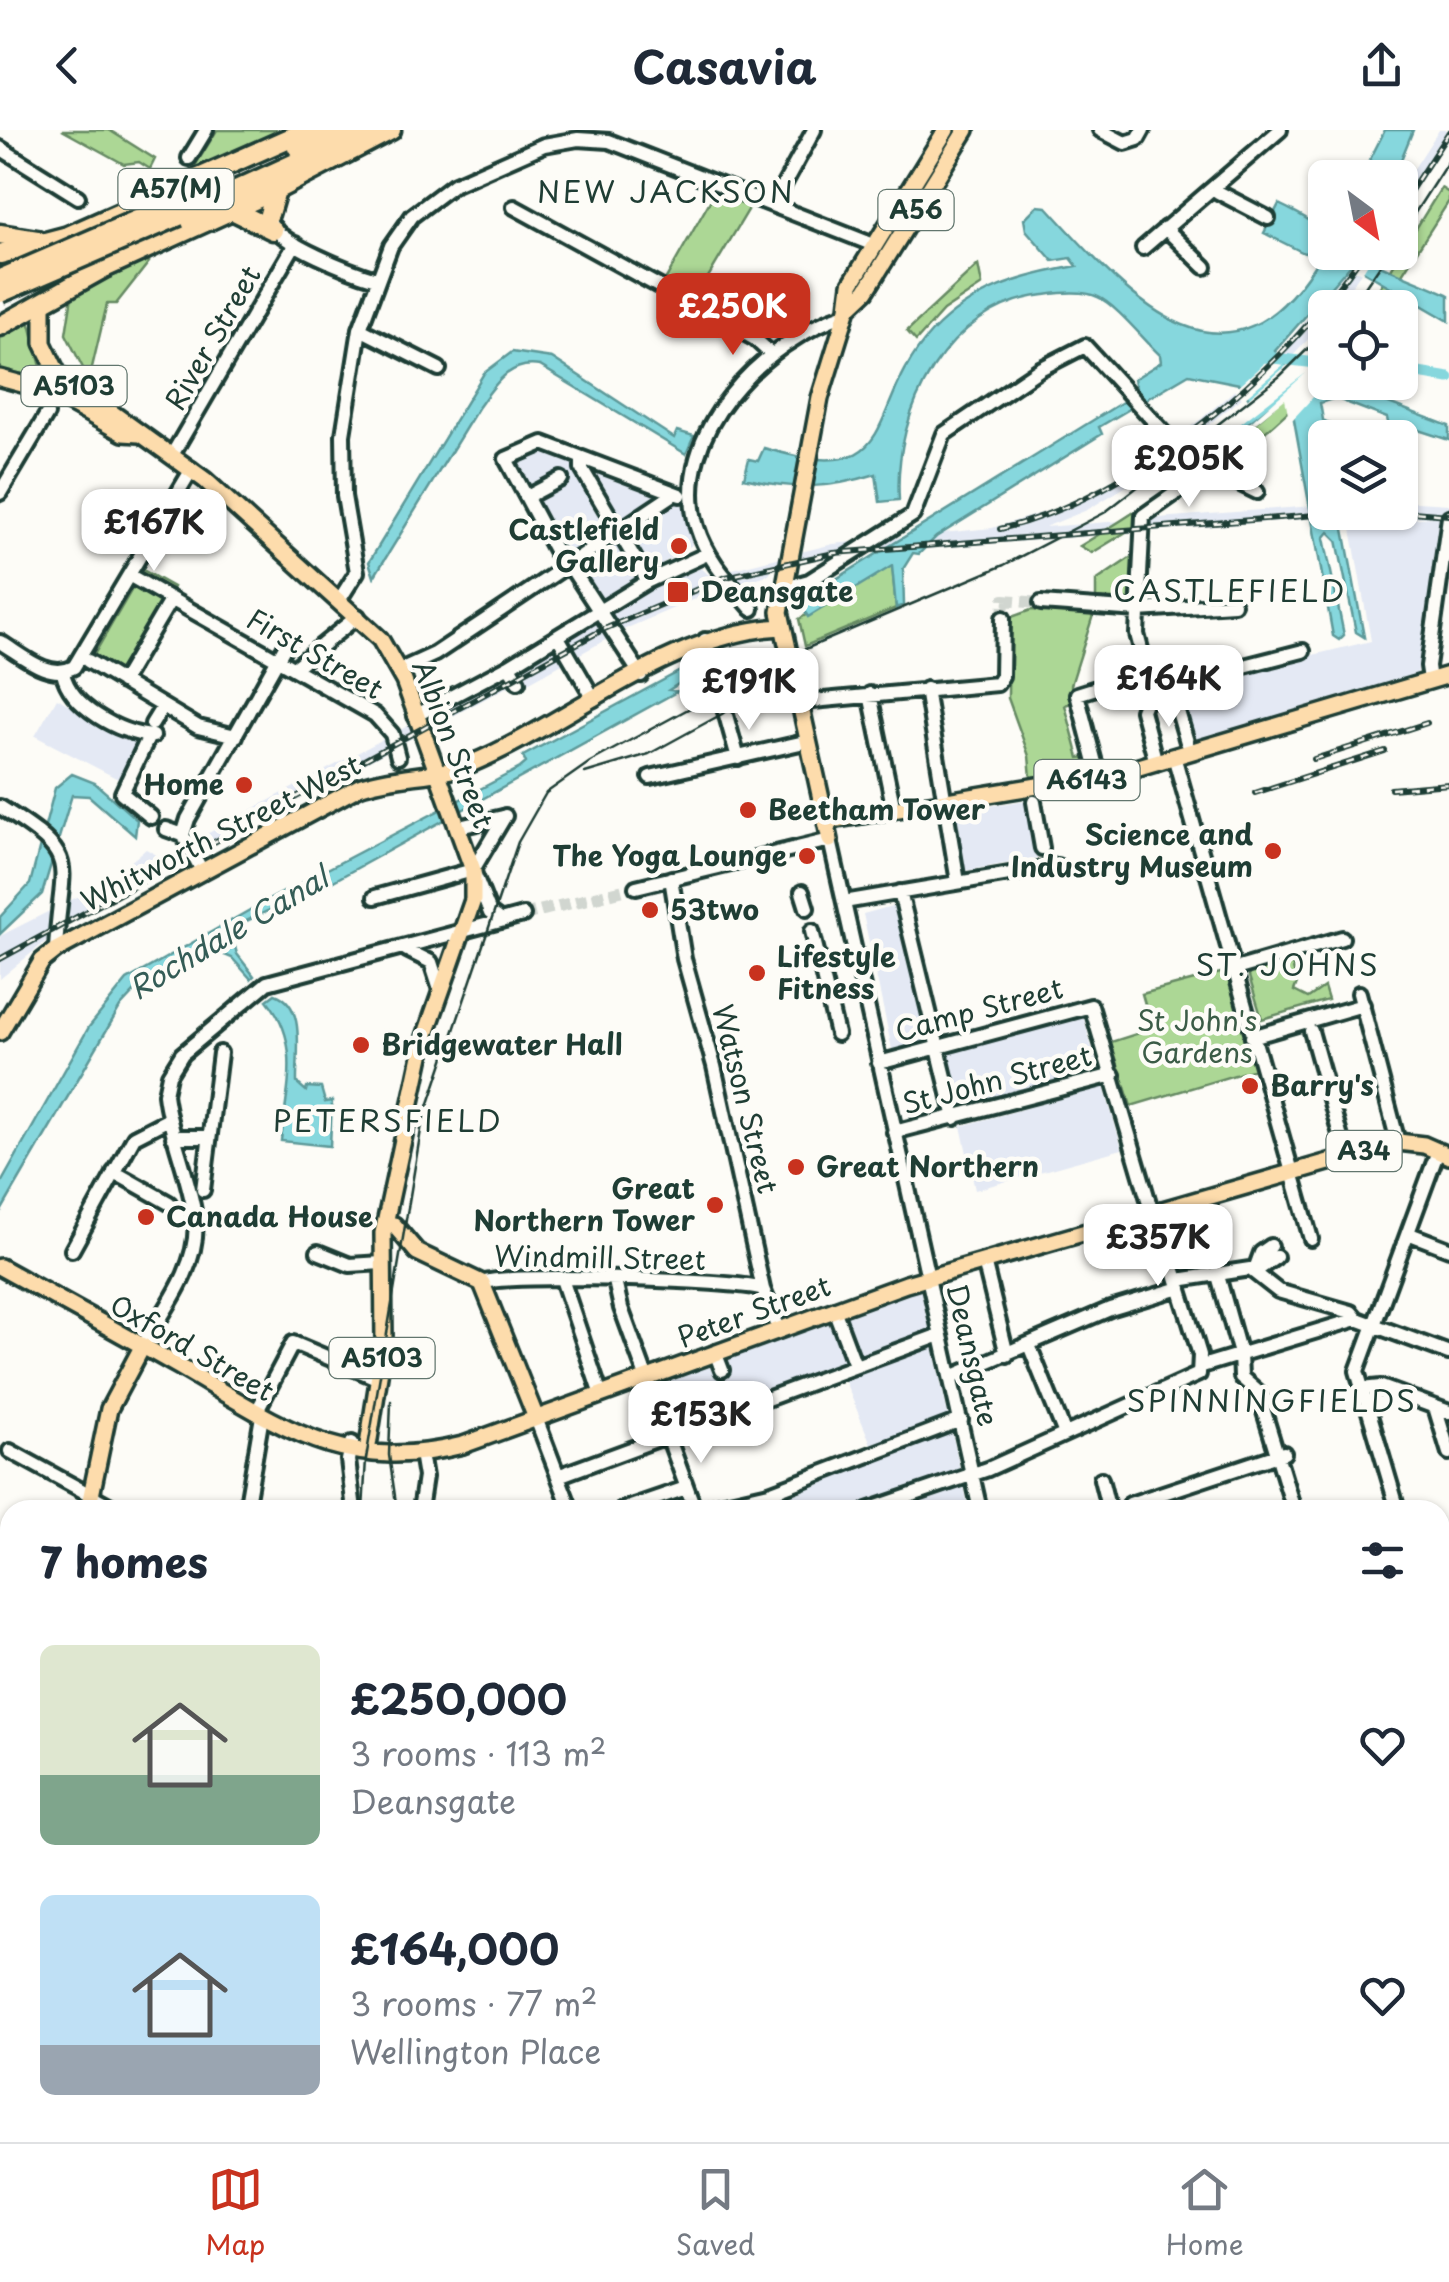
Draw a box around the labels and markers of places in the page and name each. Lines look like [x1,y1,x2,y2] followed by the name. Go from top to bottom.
[663,273,803,358] pin: £250K
[1119,425,1259,510] pin: £205K
[84,489,224,574] pin: £167K
[508,507,659,582] place label: Castlefield Gallery
[668,535,690,557] marker: Castlefield Gallery
[700,569,853,612] place label: Deansgate
[665,579,691,605] marker: Deansgate
[1099,645,1239,730] pin: £164K
[679,648,819,733] pin: £191K
[143,762,224,805] place label: Home
[233,774,255,796] marker: Home
[768,787,986,830] place label: Beetham Tower
[737,799,759,821] marker: Beetham Tower
[1011,812,1253,887] place label: Science and Industry Museum
[552,833,787,876] place label: The Yoga Lounge
[1262,840,1284,862] marker: Science and Industry Museum
[796,845,818,867] marker: The Yoga Lounge
[670,887,759,930] place label: 53two
[639,899,661,921] marker: 53two
[777,934,896,1009] place label: Lifestyle Fitness
[746,962,768,984] marker: Lifestyle Fitness
[381,1022,622,1065] place label: Bridgewater Hall
[350,1034,372,1056] marker: Bridgewater Hall
[1270,1063,1374,1106] place label: Barry's
[1239,1075,1261,1097] marker: Barry's
[816,1144,1039,1187] place label: Great Northern
[785,1156,807,1178] marker: Great Northern
[474,1166,696,1241] place label: Great Northern Tower
[166,1194,373,1237] place label: Canada House
[704,1194,726,1216] marker: Great Northern Tower
[1088,1204,1228,1289] pin: £357K
[135,1206,157,1228] marker: Canada House
[631,1381,771,1466] pin: £153K

